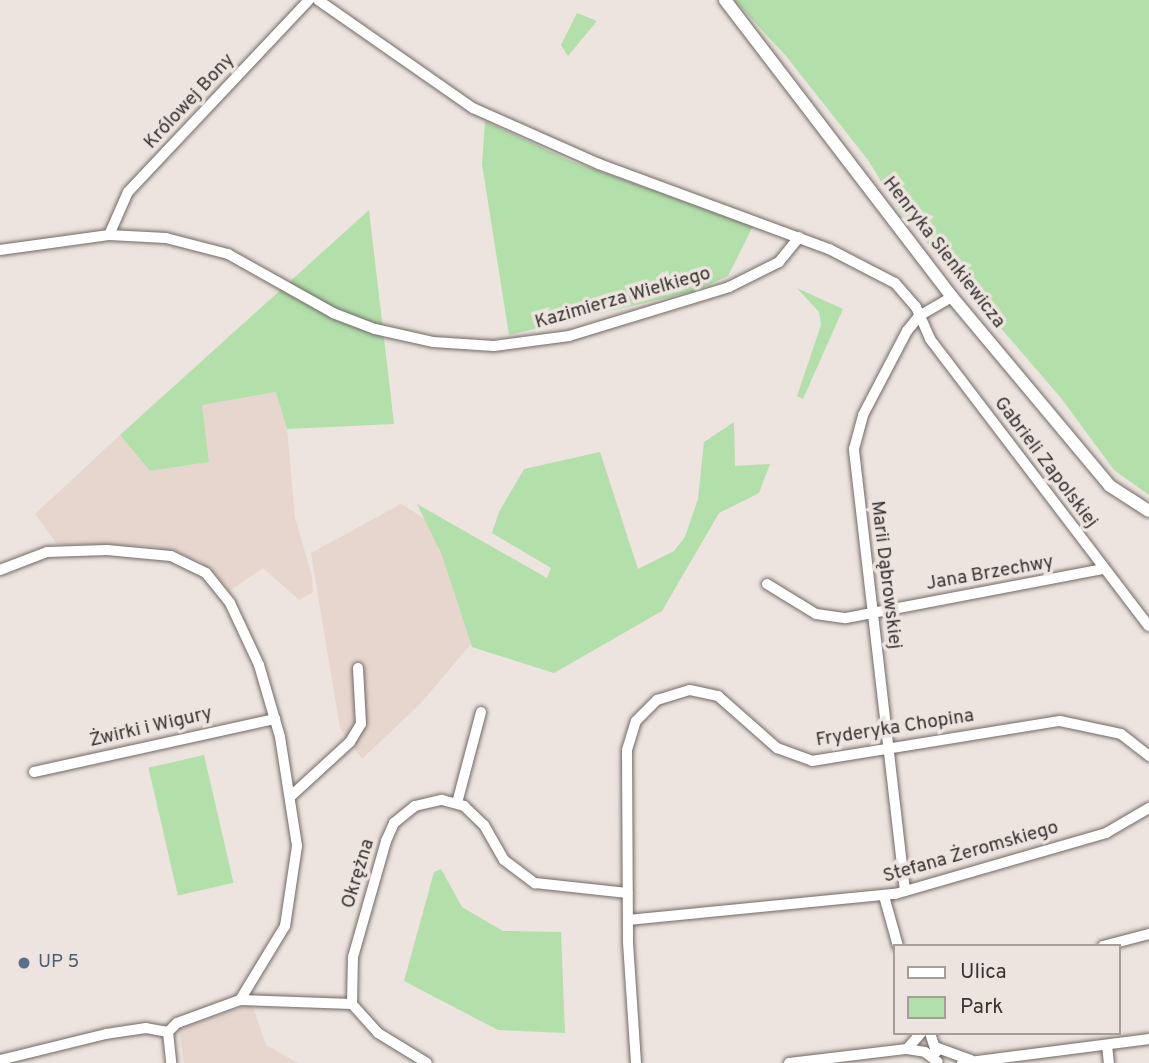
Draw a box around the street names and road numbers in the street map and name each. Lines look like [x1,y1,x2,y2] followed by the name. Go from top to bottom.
[140,50,240,154] street label: Królowej Bony
[877,173,1009,333] street label: Henryka Sienkiewicza
[532,263,714,335] street label: Kazimierza Wielkiego
[988,393,1102,533] street label: Gabrieli Zapolskiej
[865,500,905,650] street label: Marii Dąbrowskiej
[924,552,1056,596] street label: Jana Brzechwy
[87,703,215,753] street label: Żwirki i Wigury
[814,705,976,753] street label: Fryderyka Chopina
[881,817,1061,889] street label: Stefana Żeromskiego
[338,837,380,911] street label: Okrężna

